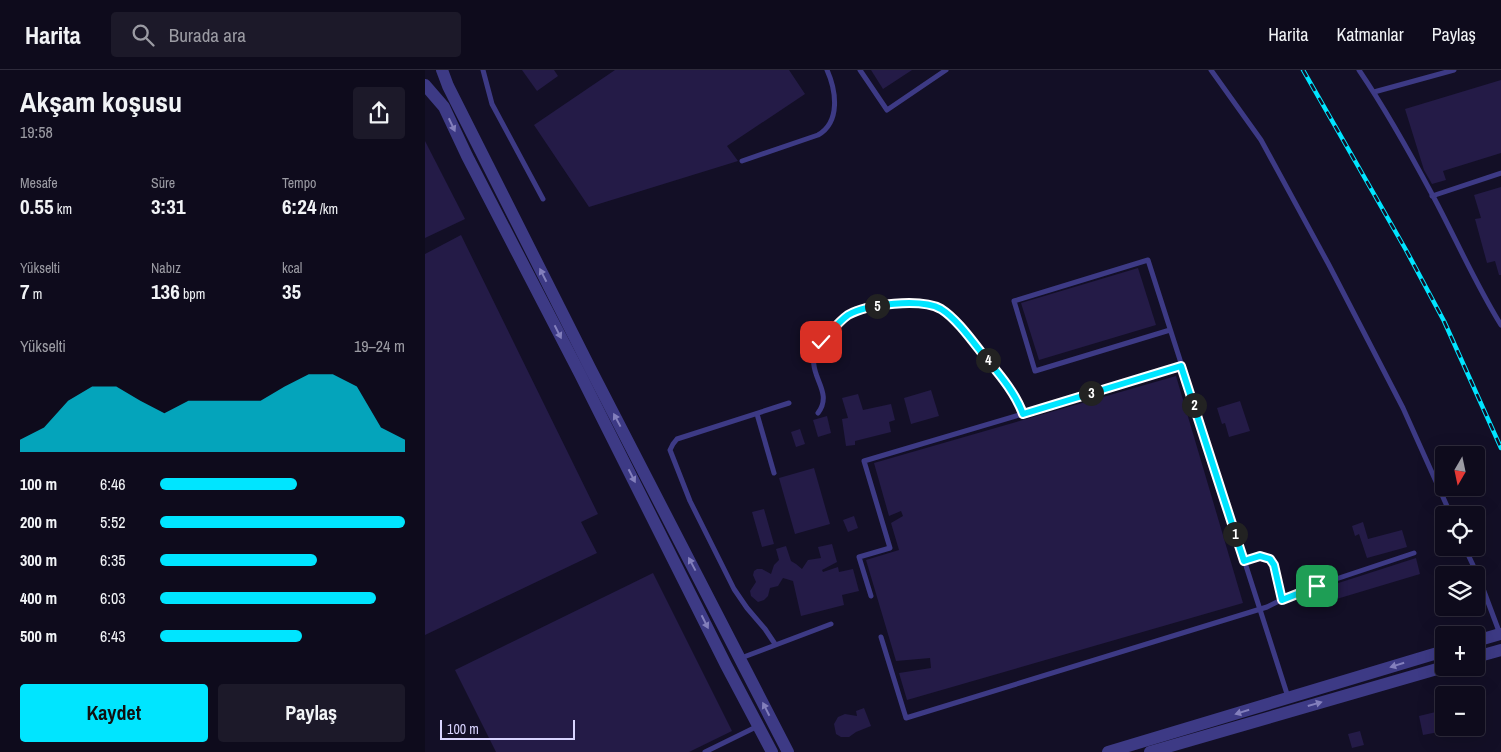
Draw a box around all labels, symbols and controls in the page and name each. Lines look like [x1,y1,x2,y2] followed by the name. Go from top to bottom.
[111,12,461,57] search box
[25,19,81,51] text: Harita
[129,21,157,49] icon: search
[169,22,246,48] text: Burada ara
[1268,22,1308,47] text: Harita
[1336,22,1404,47] text: Katmanlar
[1432,22,1476,47] text: Paylaş
[20,83,182,121] text: Akşam koşusu
[353,87,405,139] button: share
[448,118,456,132] one-way arrow
[20,121,53,143] text: 19:58
[20,174,58,192] text: Mesafe
[151,174,175,192] text: Süre
[282,174,316,192] text: Tempo
[20,192,54,221] text: 0.55
[151,192,185,221] text: 3:31
[282,192,316,221] text: 6:24
[54,200,72,218] text: km
[316,200,338,218] text: /km
[20,259,60,277] text: Yükselti
[151,259,181,277] text: Nabız
[282,259,302,277] text: kcal
[539,268,547,282] one-way arrow
[20,277,30,306] text: 7
[151,277,180,306] text: 136
[282,277,301,306] text: 35
[30,285,42,303] text: m
[180,285,205,303] text: bpm
[865,294,889,318] pin: 5
[874,297,881,315] text: 5
[800,321,842,363] pin
[554,324,562,339] one-way arrow
[807,328,835,356] icon: check
[20,335,66,357] text: Yükselti
[354,335,405,357] text: 19–24 m
[975,348,1001,372] pin: 4
[985,351,992,369] text: 4
[1079,380,1103,406] pin: 3
[1088,384,1095,402] text: 3
[1181,392,1207,418] pin: 2
[1191,396,1198,414] text: 2
[613,413,621,427] one-way arrow
[1435,446,1485,496] north arrow
[1435,446,1485,736] map controls
[628,469,636,484] one-way arrow
[20,473,57,495] text: 100 m
[100,473,126,495] text: 6:46
[1435,506,1485,556] button: locate
[20,511,57,533] text: 200 m
[100,511,126,533] text: 5:52
[1223,522,1247,546] pin: 1
[1232,525,1239,543] text: 1
[20,549,57,571] text: 300 m
[100,549,126,571] text: 6:35
[688,557,696,571] one-way arrow
[1296,565,1338,607] pin
[1435,566,1485,616] button: layers
[1303,572,1331,600] icon: arrive
[20,587,57,609] text: 400 m
[100,587,126,609] text: 6:03
[701,615,709,629] one-way arrow
[20,625,57,647] text: 500 m
[100,625,126,647] text: 6:43
[1435,626,1485,676] button: +
[1390,662,1405,670] one-way arrow
[20,684,208,742] button: Kaydet
[218,684,405,742] button: Paylaş
[1435,686,1485,736] button: −
[1308,700,1323,708] one-way arrow
[762,701,770,716] one-way arrow
[1234,709,1249,717] one-way arrow
[440,717,575,740] scale bar
[447,720,479,738] text: 100 m

